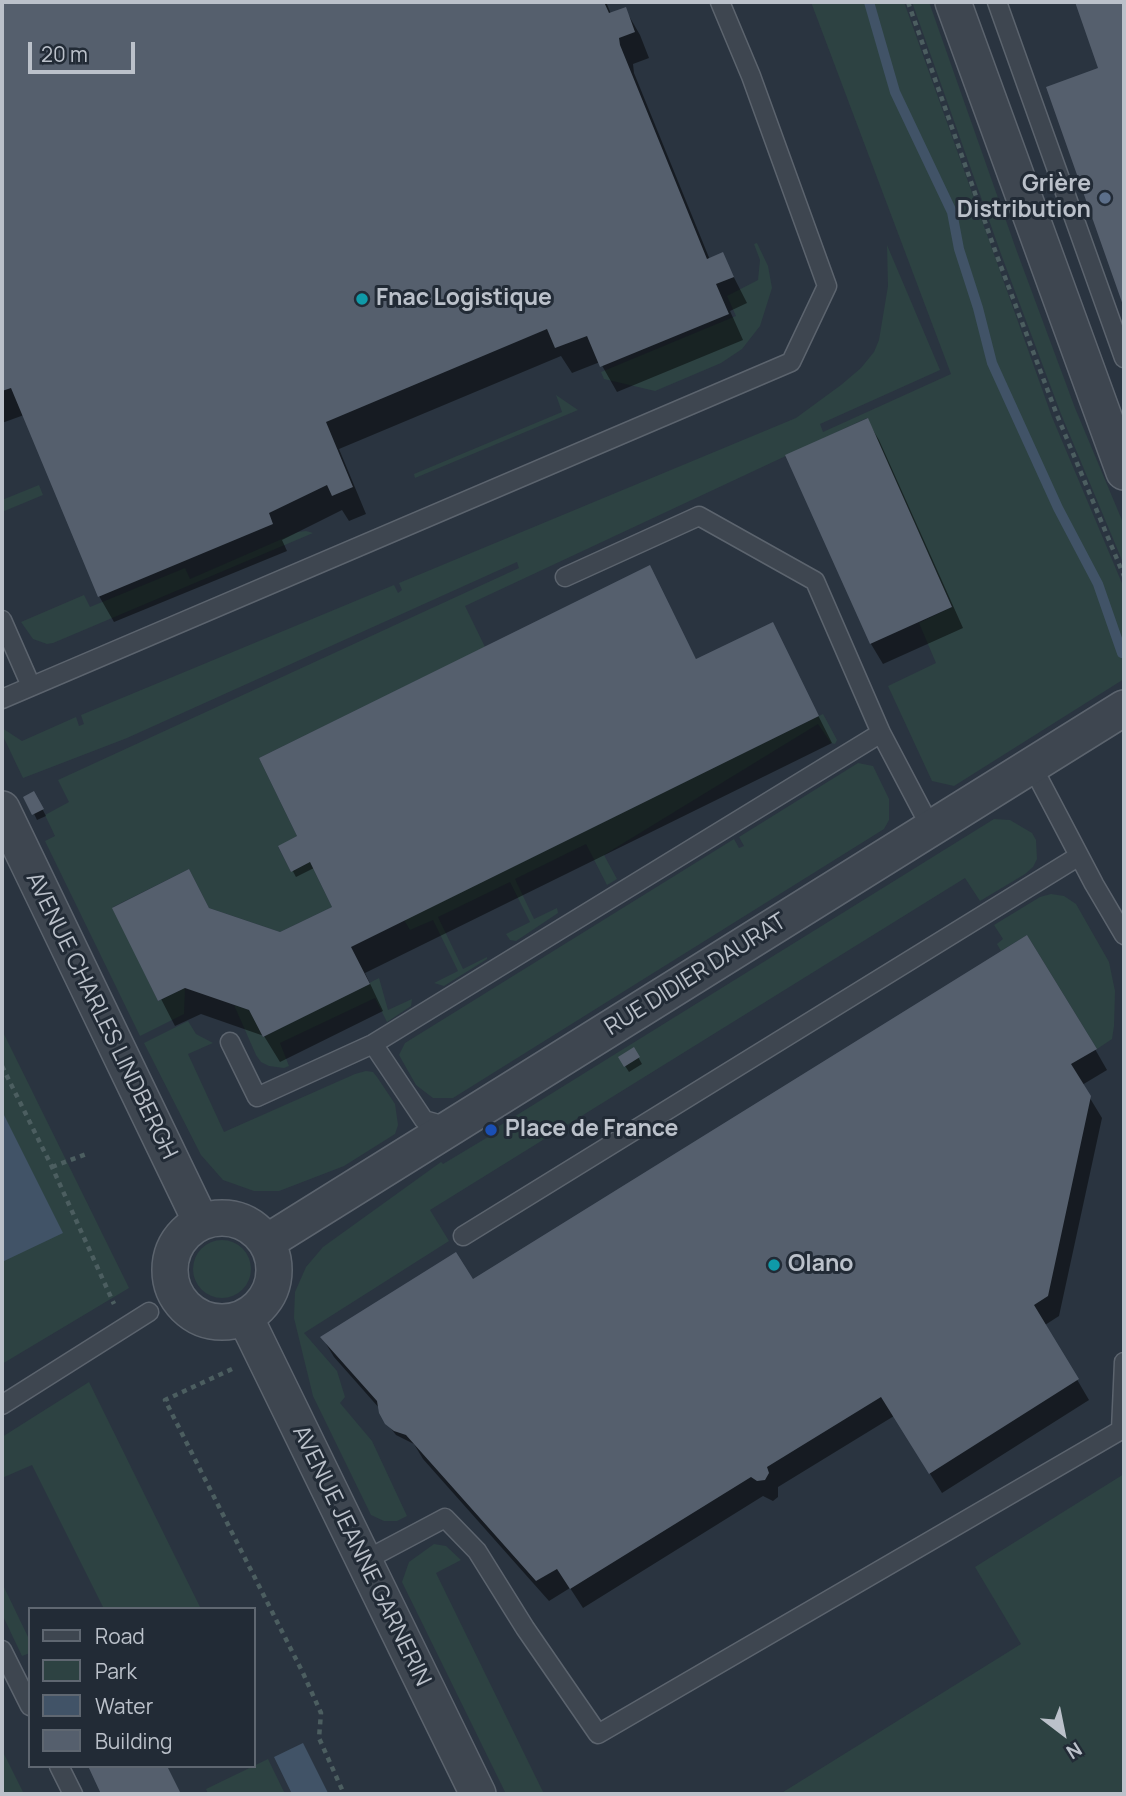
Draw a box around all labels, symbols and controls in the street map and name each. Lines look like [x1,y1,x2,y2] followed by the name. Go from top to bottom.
[32,28,138,72] scale bar
[41,40,88,68] text: 20 m
[957,171,1091,225] place label: Grière Distribution
[1097,190,1113,206] marker: Grière Distribution
[376,285,552,313] place label: Fnac Logistique
[354,291,370,307] marker: Fnac Logistique
[19,868,183,1164] street label: AVENUE CHARLES LINDBERGH
[600,908,792,1042] street label: RUE DIDIER DAURAT
[505,1116,678,1144] place label: Place de France
[483,1122,499,1138] marker: Place de France
[788,1251,853,1279] place label: Olano
[766,1257,782,1273] marker: Olano
[286,1421,436,1691] street label: AVENUE JEANNE GARNERIN
[28,1607,256,1768] legend
[95,1622,145,1650] text: Road
[95,1657,137,1685] text: Park
[95,1692,153,1720] text: Water
[1028,1698,1098,1768] north arrow
[95,1727,172,1755] text: Building
[1061,1736,1087,1765] text: N

